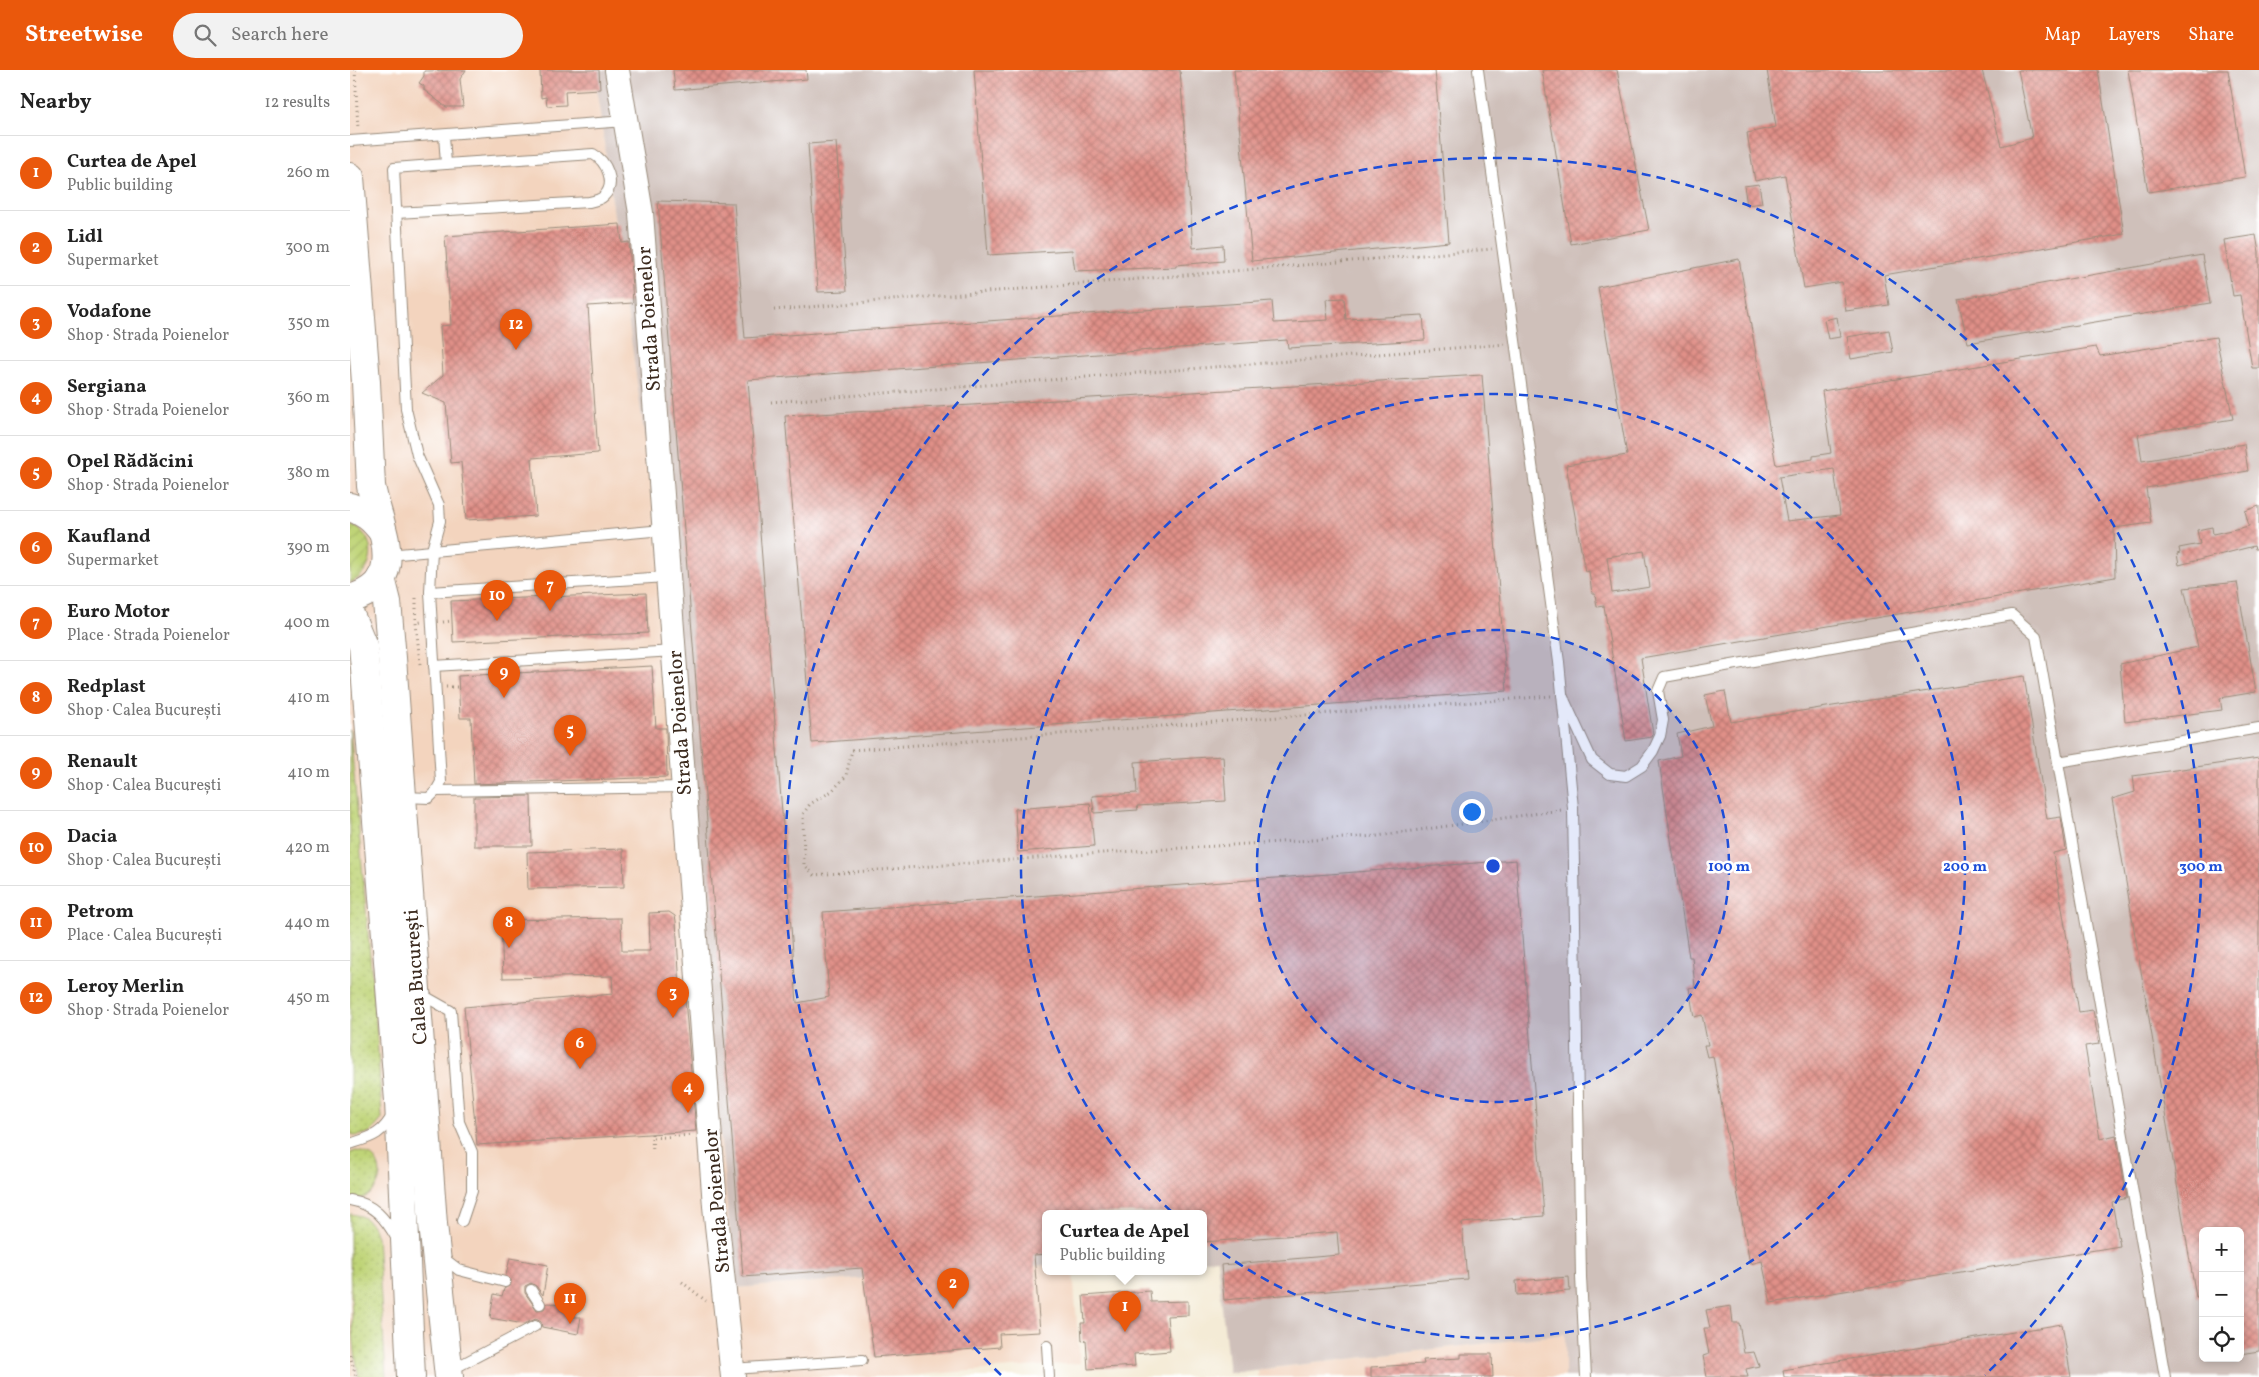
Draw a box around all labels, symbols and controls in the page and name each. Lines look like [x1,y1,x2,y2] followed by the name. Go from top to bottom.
[173,13,523,58] search box
[25,18,143,52] text: Streetwise
[191,21,219,49] icon: search
[231,22,328,48] text: Search here
[2044,23,2080,48] text: Map
[2108,23,2160,48] text: Layers
[2188,23,2234,48] text: Share
[20,88,91,117] text: Nearby
[265,92,330,114] text: 12 results
[67,149,197,175] text: Curtea de Apel
[33,162,39,184] text: 1
[286,162,330,184] text: 260 m
[67,175,173,197] text: Public building
[67,224,103,250] text: Lidl
[32,237,40,259] text: 2
[285,237,330,259] text: 300 m
[631,245,669,392] street label: Strada Poienelor
[67,250,159,272] text: Supermarket
[67,299,151,325] text: Vodafone
[500,309,532,350] pin: 12
[32,312,40,334] text: 3
[287,312,330,334] text: 350 m
[67,325,229,347] text: Shop · Strada Poienelor
[67,374,147,400] text: Sergiana
[31,387,41,409] text: 4
[287,387,330,409] text: 360 m
[67,400,229,422] text: Shop · Strada Poienelor
[67,449,194,475] text: Opel Rădăcini
[32,462,40,484] text: 5
[287,462,330,484] text: 380 m
[67,475,229,497] text: Shop · Strada Poienelor
[67,524,150,550] text: Kaufland
[32,537,40,559] text: 6
[287,537,330,559] text: 390 m
[67,550,159,572] text: Supermarket
[534,570,566,611] pin: 7
[481,580,513,621] pin: 10
[67,599,170,625] text: Euro Motor
[32,612,40,634] text: 7
[284,612,330,634] text: 400 m
[67,625,230,647] text: Place · Strada Poienelor
[662,649,700,796] street label: Strada Poienelor
[488,657,520,698] pin: 9
[67,674,146,700] text: Redplast
[32,687,40,709] text: 8
[287,687,330,709] text: 410 m
[67,700,221,722] text: Shop · Calea București
[554,715,586,756] pin: 5
[67,749,138,775] text: Renault
[32,762,40,784] text: 9
[287,762,330,784] text: 410 m
[67,775,221,797] text: Shop · Calea București
[1459,799,1485,825] your location
[67,824,117,850] text: Dacia
[28,837,44,859] text: 10
[285,837,330,859] text: 420 m
[67,850,221,872] text: Shop · Calea București
[1484,857,1502,875] centre of rings
[1708,857,1751,878] text: 100 m
[1943,857,1987,878] text: 200 m
[2179,857,2223,878] text: 300 m
[67,899,134,925] text: Petrom
[493,907,525,948] pin: 8
[398,908,436,1046] street label: Calea București
[30,912,42,934] text: 11
[284,912,330,934] text: 440 m
[67,925,222,947] text: Place · Calea București
[67,974,184,1000] text: Leroy Merlin
[657,977,689,1018] pin: 3
[29,987,43,1009] text: 12
[287,987,330,1009] text: 450 m
[67,1000,229,1022] text: Shop · Strada Poienelor
[564,1028,596,1069] pin: 6
[672,1072,704,1113] pin: 4
[698,1127,738,1274] street label: Strada Poienelor
[1042,1210,1207,1275] popup
[1060,1219,1189,1245] text: Curtea de Apel
[2199,1227,2244,1362] map controls
[2199,1227,2244,1272] button: +
[1060,1245,1165,1267] text: Public building
[937,1268,969,1309] pin: 2
[2199,1272,2244,1317] button: −
[554,1283,586,1324] pin: 11
[1109,1291,1141,1332] pin: 1
[2199,1317,2244,1362] button: locate

